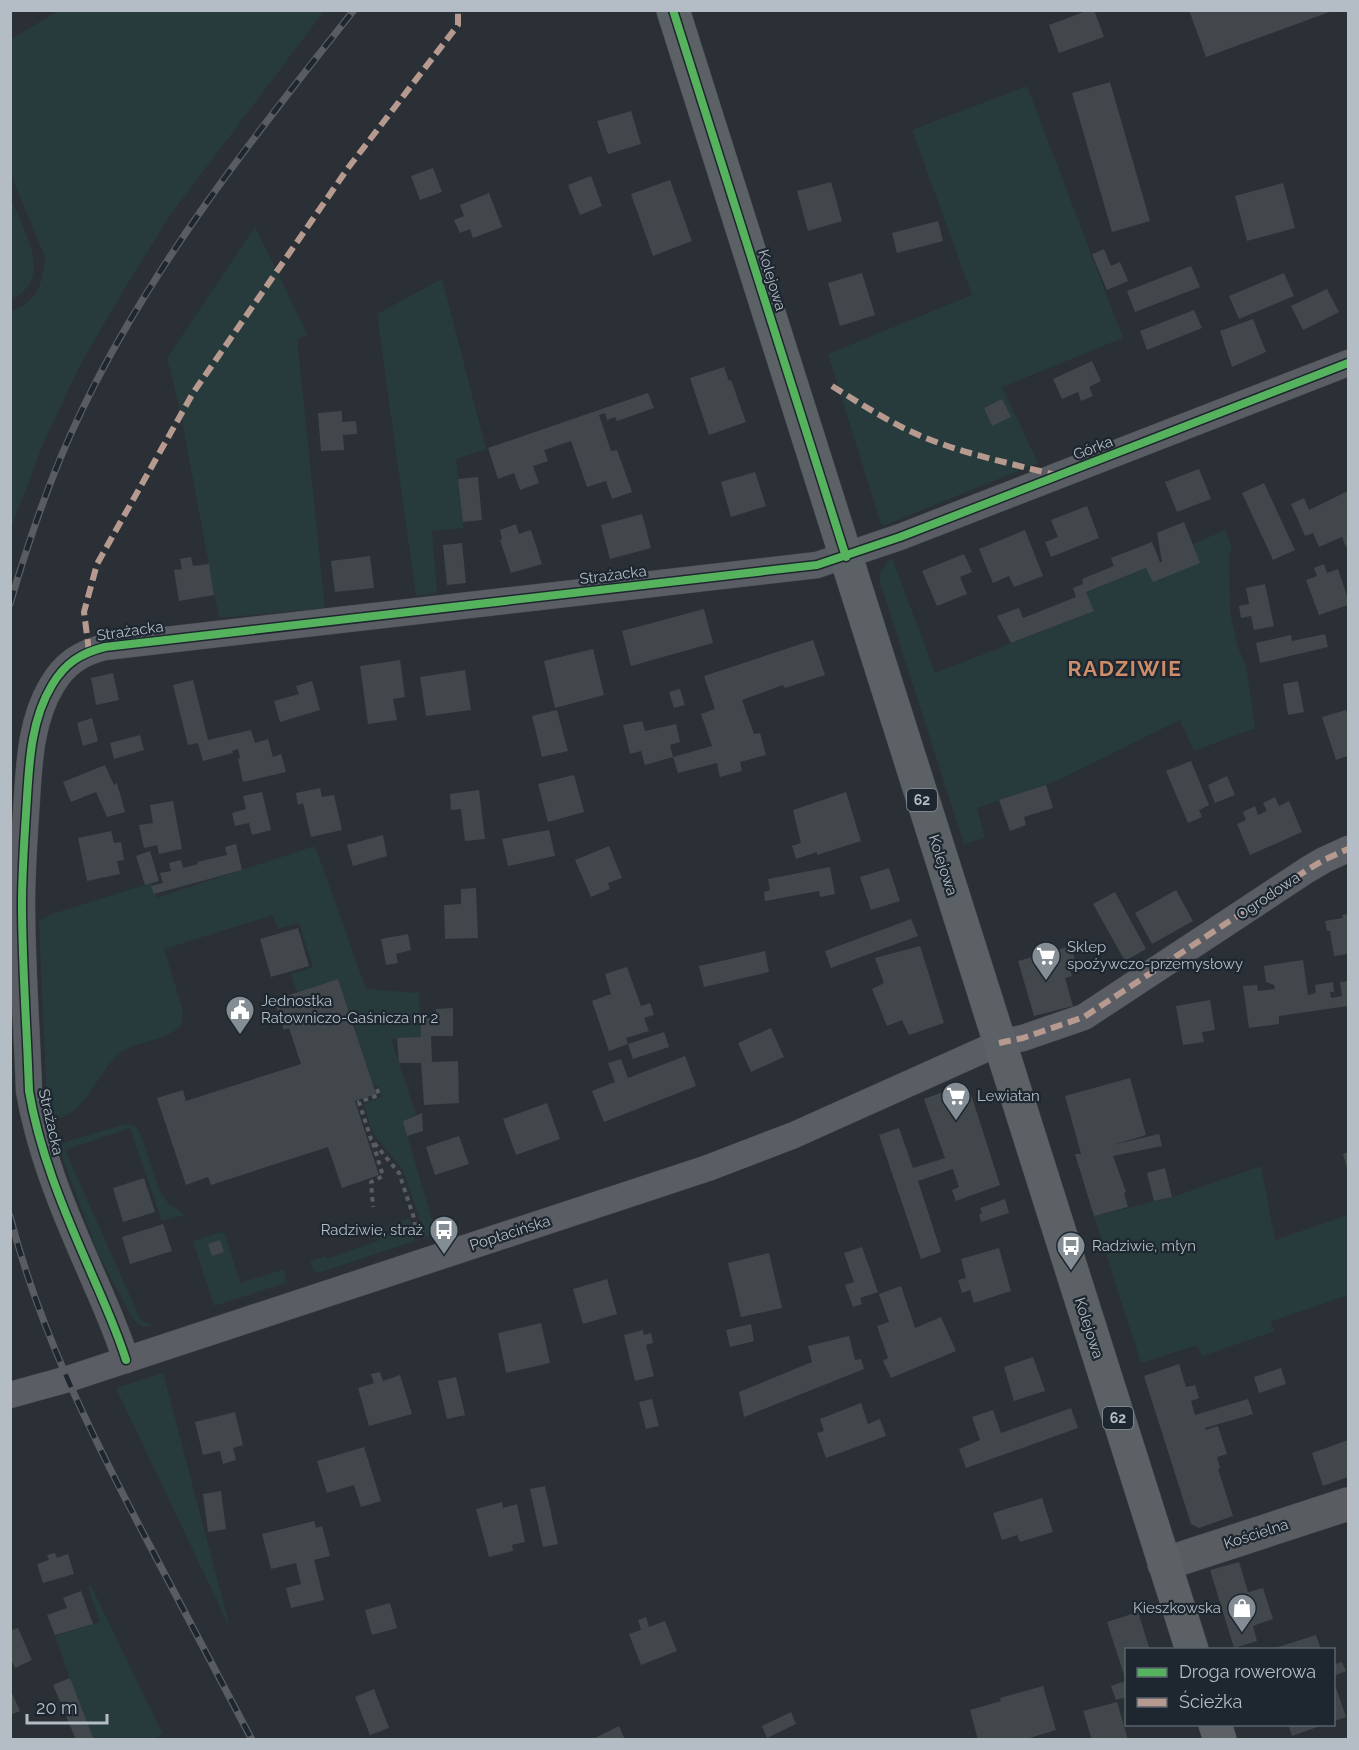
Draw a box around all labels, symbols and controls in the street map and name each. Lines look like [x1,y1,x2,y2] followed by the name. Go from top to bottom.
[754,247,790,313] street label: Kolejowa
[1071,432,1115,464] street label: Górka
[579,562,647,588] street label: Strażacka
[95,617,165,645] street label: Strażacka
[1068,656,1182,681] district label: RADZIWIE
[907,789,937,811] road number: 62
[925,832,961,898] street label: Kolejowa
[1233,868,1303,924] street label: Ogrodowa
[1067,938,1243,973] place label: Sklep spożywczo-przemysłowy
[1030,940,1062,982] supermarket icon: Sklep spożywczo-przemysłowy
[261,992,439,1027] place label: Jednostka Ratowniczo-Gaśnicza nr 2
[224,994,256,1036] public building icon: Jednostka Ratowniczo-Gaśnicza nr 2
[940,1080,972,1122] supermarket icon: Lewiatan
[35,1087,67,1157] street label: Strażacka
[977,1087,1040,1105] place label: Lewiatan
[468,1212,552,1254] street label: Popłacińska
[428,1214,460,1256] bus stop icon: Radziwie, straż
[321,1221,423,1239] place label: Radziwie, straż
[1055,1230,1087,1272] bus stop icon: Radziwie, młyn
[1092,1237,1196,1255] place label: Radziwie, młyn
[1071,1295,1107,1361] street label: Kolejowa
[1103,1407,1133,1429] road number: 62
[1222,1515,1290,1553] street label: Kościelna
[1226,1592,1258,1634] shop icon: Kieszkowska
[1133,1599,1221,1617] place label: Kieszkowska
[1125,1648,1335,1726] legend
[1179,1661,1316,1682] text: Droga rowerowa
[27,1687,106,1725] scale bar
[1179,1690,1242,1712] text: Ścieżka
[36,1697,78,1718] text: 20 m

